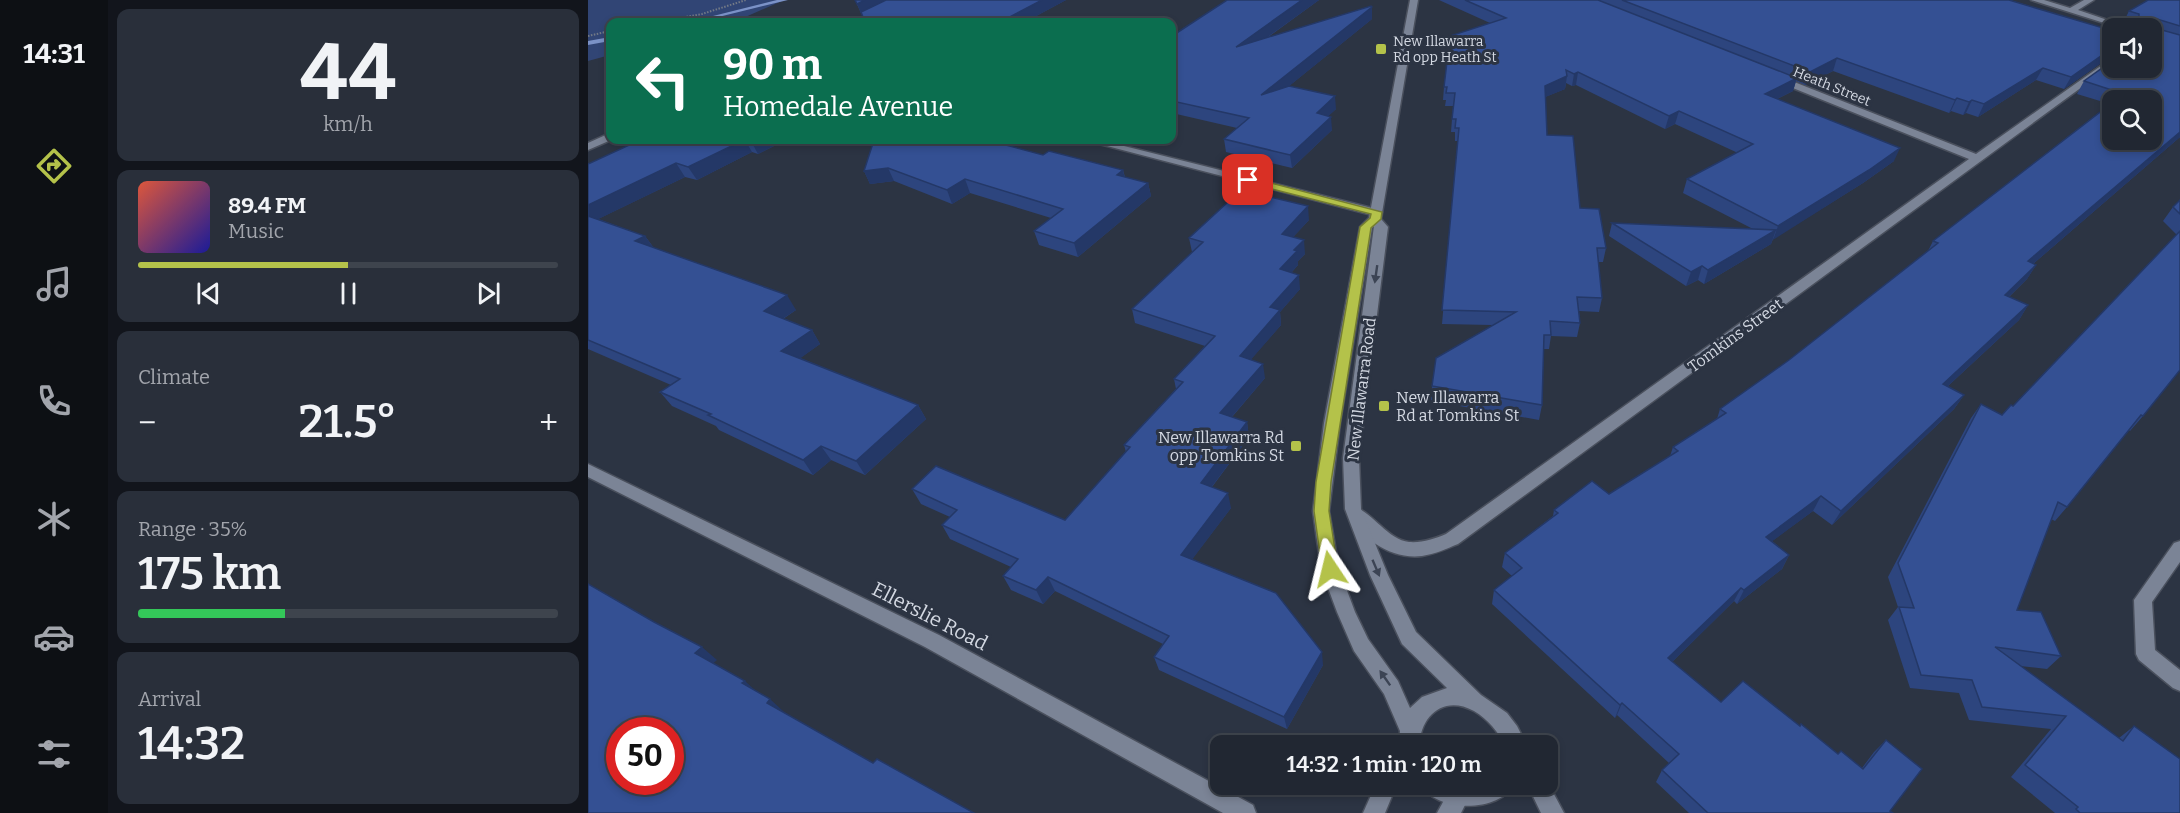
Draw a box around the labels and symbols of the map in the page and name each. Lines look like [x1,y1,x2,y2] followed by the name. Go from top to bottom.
[1393,33,1497,66] place label: New Illawarra Rd opp Heath St
[1374,42,1388,56] marker: New Illawarra Rd opp Heath St
[1791,63,1873,110] street label: Heath Street
[1222,154,1273,205] pin
[1371,265,1381,284] one-way arrow
[1684,294,1787,376] street label: Tomkins Street
[1343,316,1380,462] street label: New Illawarra Road
[1396,388,1520,425] place label: New Illawarra Rd at Tomkins St
[1377,399,1391,413] marker: New Illawarra Rd at Tomkins St
[1158,428,1285,465] place label: New Illawarra Rd opp Tomkins St
[1289,439,1303,453] marker: New Illawarra Rd opp Tomkins St
[1298,537,1362,601] position arrow
[1371,560,1381,578] one-way arrow
[868,577,992,656] street label: Ellerslie Road
[1379,671,1391,687] one-way arrow
[606,717,684,795] speed limit sign: 50

